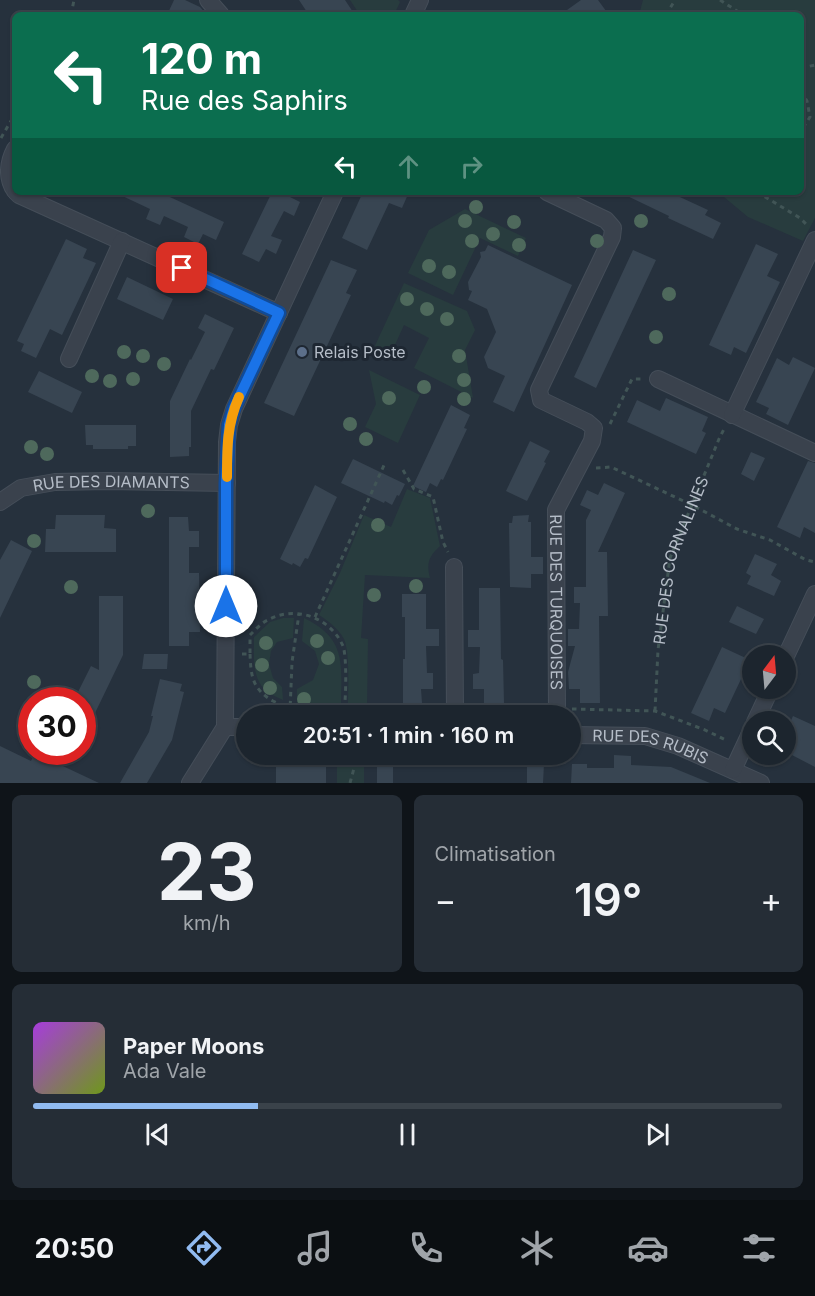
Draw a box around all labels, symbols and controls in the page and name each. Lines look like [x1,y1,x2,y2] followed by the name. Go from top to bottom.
[141,33,262,84] text: 120 m
[42,36,120,114] icon: left
[141,84,348,117] text: Rue des Saphirs
[329,150,362,183] icon: left
[392,150,425,183] icon: ahead
[455,150,488,183] icon: right
[156,242,207,293] pin
[165,251,198,284] icon: arrive
[314,342,406,362] place label: Relais Poste
[295,345,309,359] marker: Relais Poste
[31,471,190,496] street label: RUE DES DIAMANTS
[649,473,713,646] street label: RUE DES CORNALINES
[546,514,567,690] street label: RUE DES TURQUOISES
[194,574,258,638] position arrow
[742,645,796,699] north arrow
[742,645,796,765] map controls
[18,687,96,765] speed limit sign: 30
[742,711,796,765] button: search
[303,722,514,748] text: 20:51 · 1 min · 160 m
[592,725,712,768] street label: RUE DES RUBIS
[157,824,256,919] text: 23
[435,842,556,866] text: Climatisation
[574,872,642,927] text: 19°
[435,880,456,920] text: −
[760,880,782,920] text: +
[183,911,231,935] text: km/h
[123,1033,264,1059] text: Paper Moons
[123,1059,206,1083] text: Ada Vale
[141,1118,174,1151] icon: previous
[391,1118,424,1151] icon: pause
[641,1118,674,1151] icon: next
[183,1227,225,1269] icon: directions
[294,1227,336,1269] icon: music
[405,1227,447,1269] icon: phone
[516,1227,558,1269] icon: climate
[627,1227,669,1269] icon: car
[738,1227,780,1269] icon: filters
[35,1232,114,1265] text: 20:50

